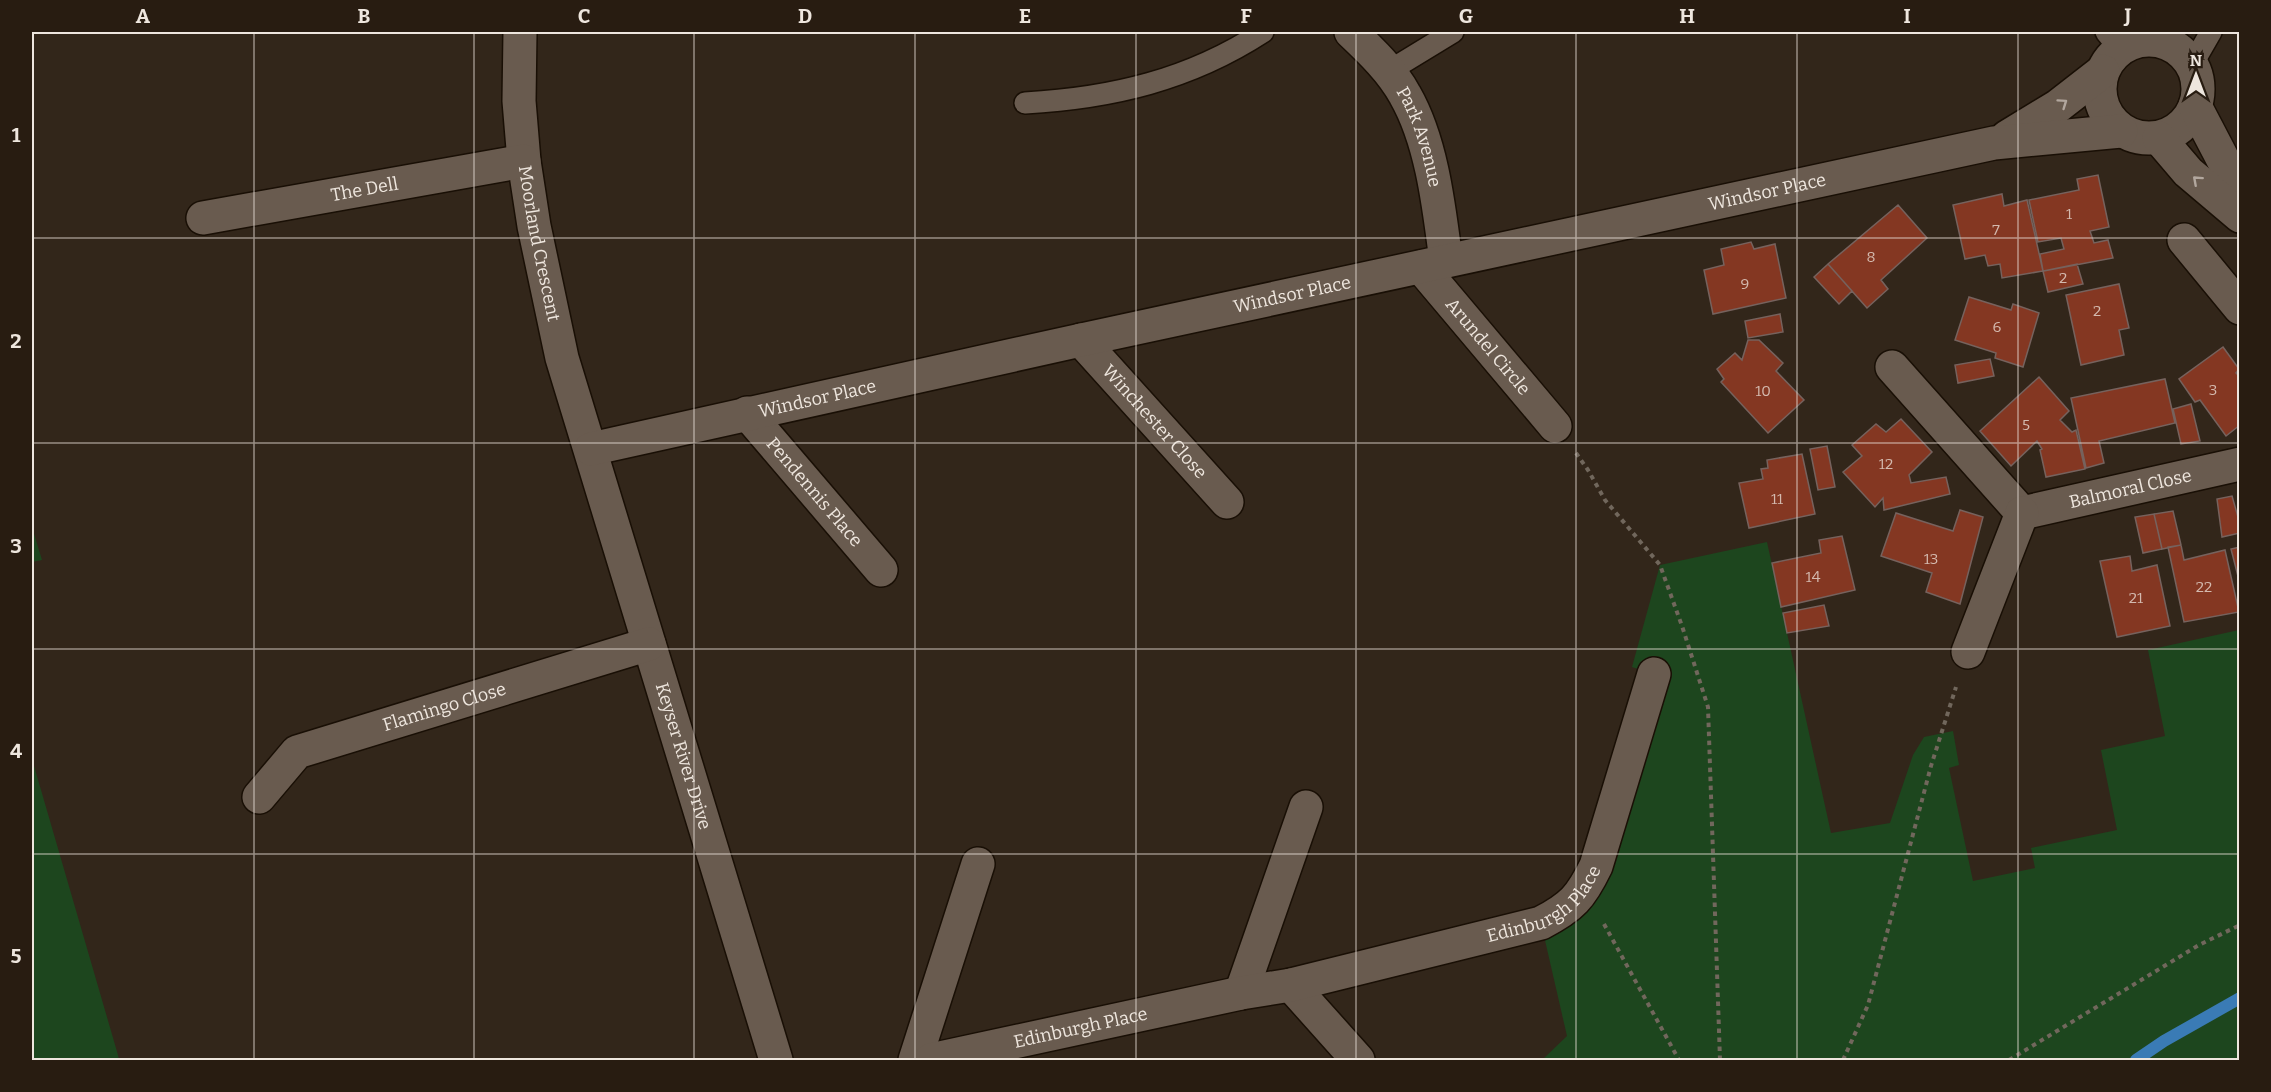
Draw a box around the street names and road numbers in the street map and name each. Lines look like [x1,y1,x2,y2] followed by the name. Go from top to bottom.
[1392,83,1446,189] street label: Park Avenue
[514,164,565,324] street label: Moorland Crescent
[1706,169,1828,215] street label: Windsor Place
[329,173,400,206] street label: The Dell
[1231,271,1353,318] street label: Windsor Place
[1441,293,1535,400] street label: Arundel Circle
[1098,360,1212,483] street label: Winchester Close
[757,375,878,422] street label: Windsor Place
[762,433,867,551] street label: Pendennis Place
[2067,464,2194,513] street label: Balmoral Close
[380,678,509,736] street label: Flamingo Close
[651,680,716,832] street label: Keyser River Drive
[1484,862,1606,947] street label: Edinburgh Place
[1012,1003,1149,1053] street label: Edinburgh Place

